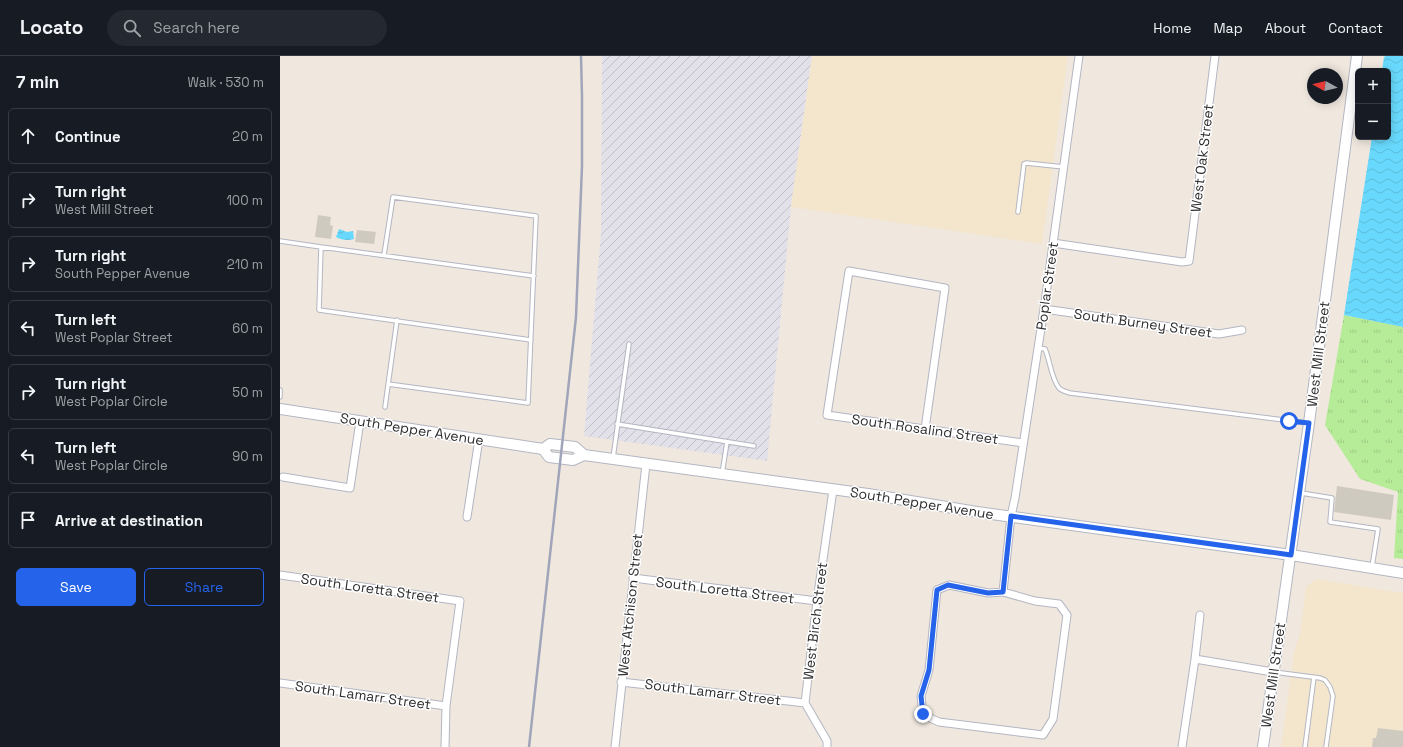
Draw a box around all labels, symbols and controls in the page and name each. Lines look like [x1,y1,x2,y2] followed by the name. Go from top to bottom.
[107,10,387,46] search box
[20,15,83,40] text: Locato
[121,17,143,39] icon: search
[153,18,240,37] text: Search here
[1153,19,1191,37] text: Home
[1213,19,1243,37] text: Map
[1265,19,1306,37] text: About
[1328,19,1383,37] text: Contact
[1307,68,1343,104] north arrow
[1355,68,1391,140] map controls
[1355,68,1391,104] button: +
[16,71,59,93] text: 7 min
[187,74,264,91] text: Walk · 530 m
[1186,103,1218,213] street label: West Oak Street
[1355,104,1391,140] button: −
[17,125,39,147] icon: ahead
[55,127,121,146] text: Continue
[232,128,263,145] text: 20 m
[55,182,126,201] text: Turn right
[17,189,39,211] icon: right
[226,192,263,209] text: 100 m
[55,201,154,218] text: West Mill Street
[1032,241,1062,331] street label: Poplar Street
[55,246,126,265] text: Turn right
[17,253,39,275] icon: right
[227,256,263,273] text: 210 m
[55,265,190,282] text: South Pepper Avenue
[1303,300,1333,408] street label: West Mill Street
[1073,304,1213,342] street label: South Burney Street
[55,310,117,329] text: Turn left
[17,317,39,339] icon: left
[232,320,263,337] text: 60 m
[55,329,173,346] text: West Poplar Street
[55,374,126,393] text: Turn right
[17,381,39,403] icon: right
[232,384,263,401] text: 50 m
[55,393,168,410] text: West Poplar Circle
[339,409,485,449] street label: South Pepper Avenue
[850,410,1000,448] street label: South Rosalind Street
[1280,412,1298,430] route start
[55,438,117,457] text: Turn left
[17,445,39,467] icon: left
[232,448,263,465] text: 90 m
[55,457,168,474] text: West Poplar Circle
[849,483,995,523] street label: South Pepper Avenue
[17,509,39,531] icon: arrive
[55,511,203,530] text: Arrive at destination
[614,533,646,677] street label: West Atchison Street
[799,561,831,681] street label: West Birch Street
[16,568,136,606] button: Save
[144,568,264,606] button: Share
[300,569,440,607] street label: South Loretta Street
[655,573,795,607] street label: South Loretta Street
[1257,621,1289,729] street label: West Mill Street
[644,675,782,709] street label: South Lamarr Street
[294,677,432,713] street label: South Lamarr Street
[914,705,932,723] route end

